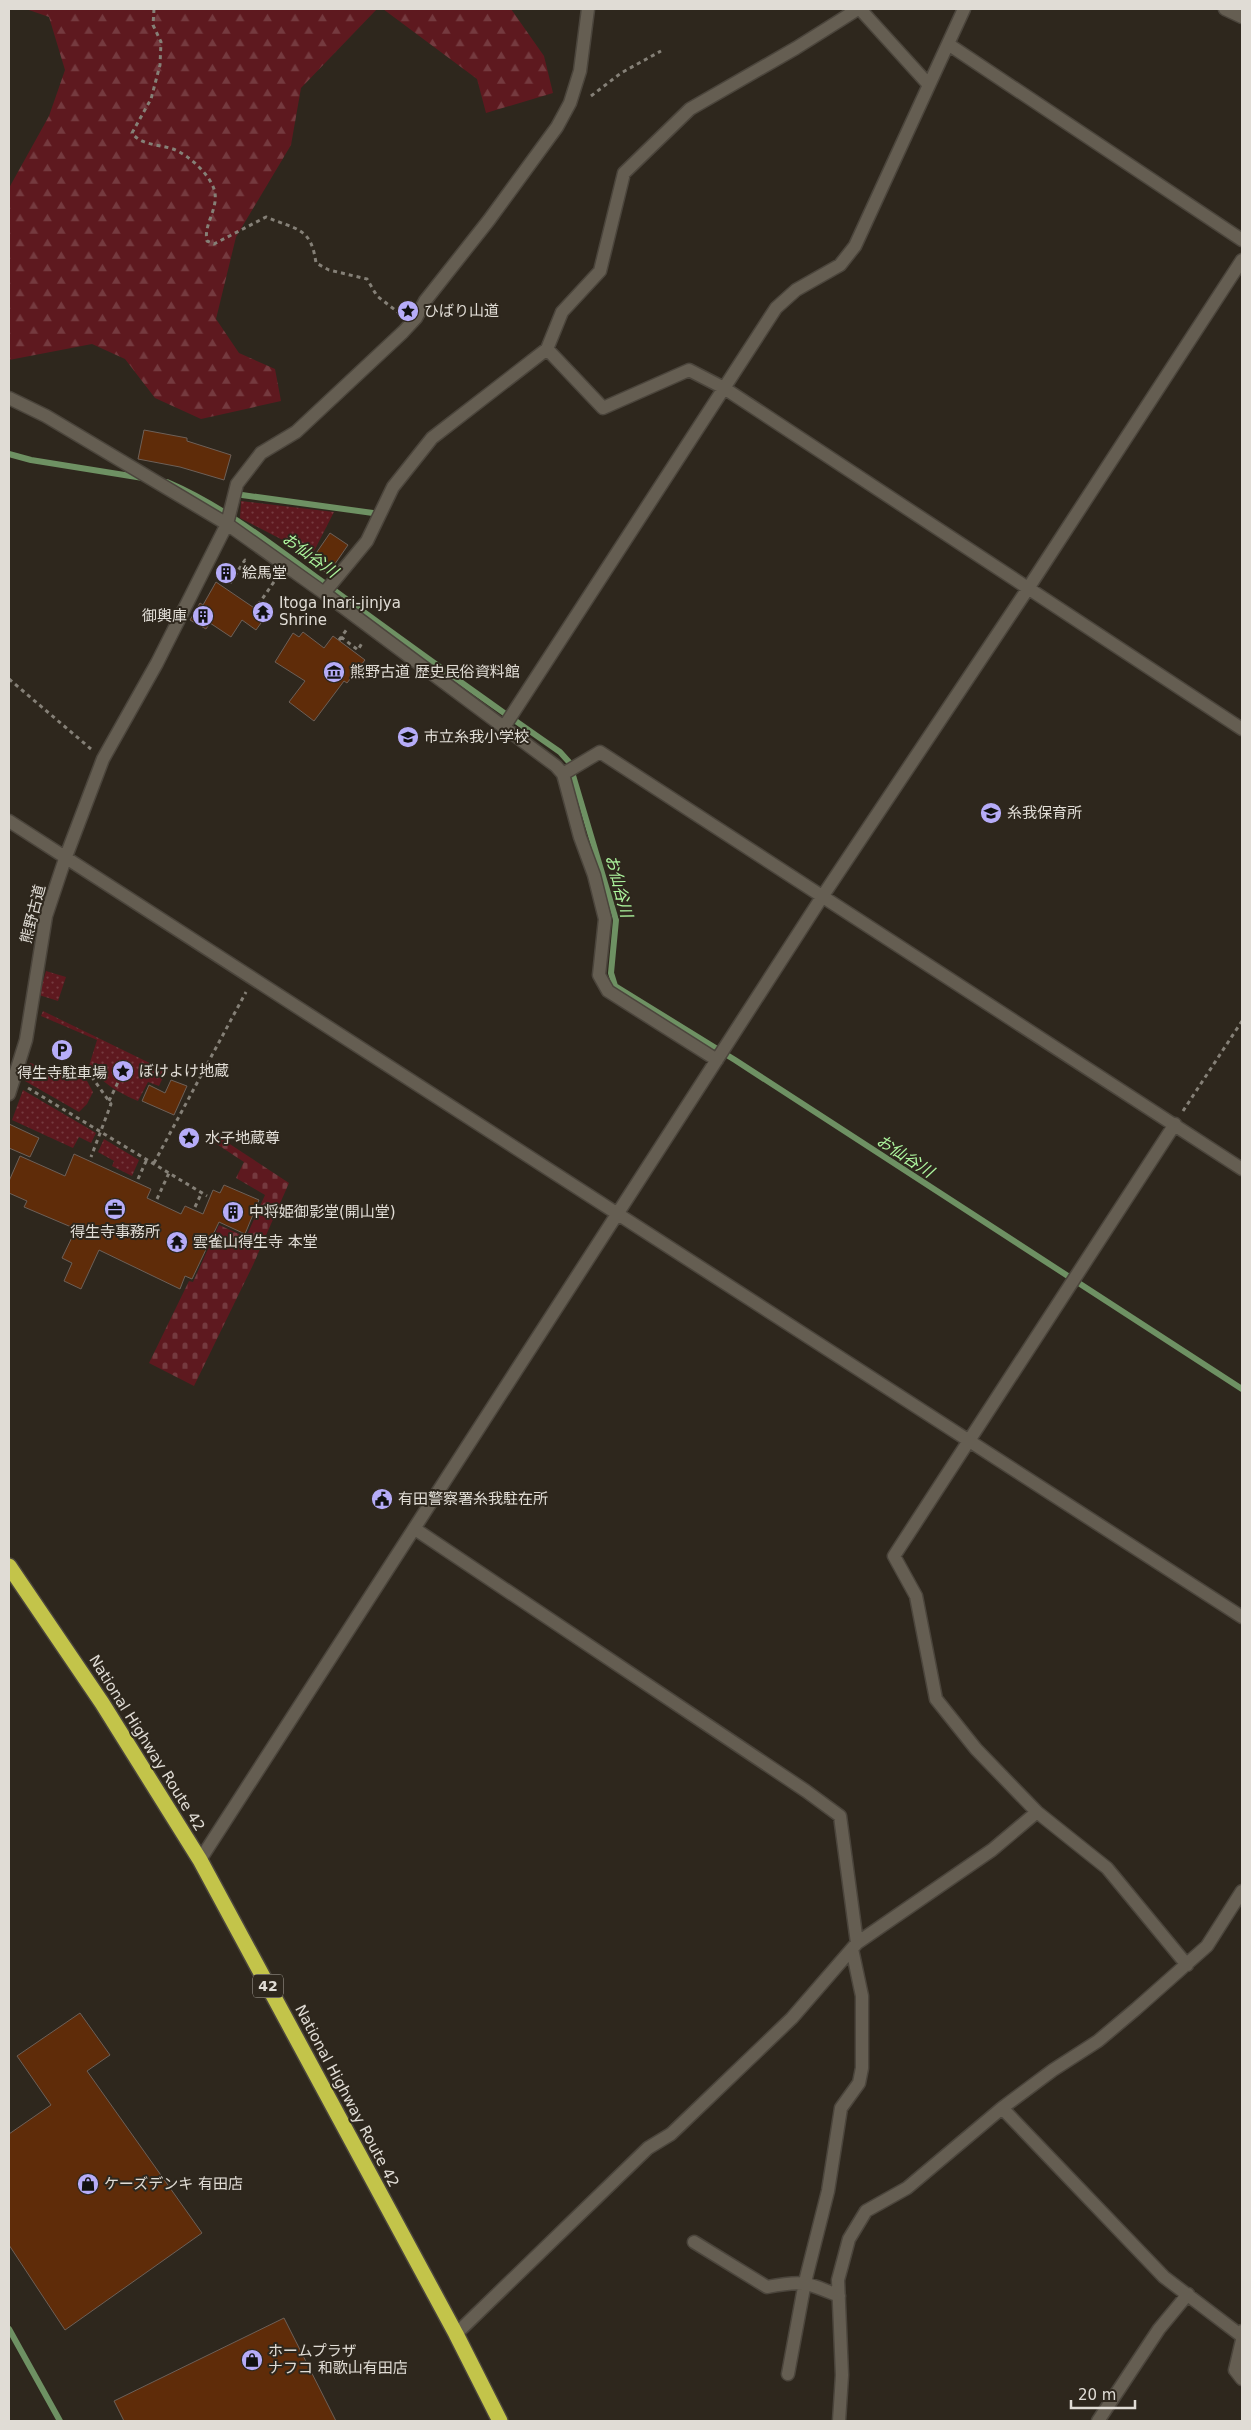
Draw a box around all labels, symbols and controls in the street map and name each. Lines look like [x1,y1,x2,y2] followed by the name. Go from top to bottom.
[396,299,420,323] place icon: ひばり山道
[424,302,499,320] place label: ひばり山道
[279,529,343,583] water label: お仙谷川
[214,561,238,585] building icon: 絵馬堂
[242,564,287,582] place label: 絵馬堂
[279,594,401,629] place label: Itoga Inari-jinjya Shrine
[251,600,275,624] temple icon: Itoga Inari-jinjya Shrine
[191,604,215,628] building icon: 御輿庫
[142,607,187,625] place label: 御輿庫
[322,660,346,684] museum icon: 熊野古道 歴史民俗資料館
[350,663,520,681] place label: 熊野古道 歴史民俗資料館
[396,725,420,749] school or university icon: 市立糸我小学校
[424,728,529,746] place label: 市立糸我小学校
[979,801,1003,825] school or university icon: 糸我保育所
[1007,804,1082,822] place label: 糸我保育所
[602,853,637,921] water label: お仙谷川
[17,883,49,945] street label: 熊野古道
[50,1038,74,1062] parking icon: 得生寺駐車場
[111,1059,135,1083] place icon: ぼけよけ地蔵
[139,1062,229,1080] place label: ぼけよけ地蔵
[17,1064,107,1082] place label: 得生寺駐車場
[177,1126,201,1150] place icon: 水子地蔵尊
[205,1129,280,1147] place label: 水子地蔵尊
[873,1131,939,1182] water label: お仙谷川
[103,1197,127,1221] office icon: 得生寺事務所
[221,1200,245,1224] building icon: 中将姫御影堂(開山堂)
[249,1203,396,1221] place label: 中将姫御影堂(開山堂)
[70,1223,160,1241] place label: 得生寺事務所
[165,1230,189,1254] temple icon: 雲雀山得生寺 本堂
[193,1233,318,1251] place label: 雲雀山得生寺 本堂
[370,1487,394,1511] public building icon: 有田警察署糸我駐在所
[398,1490,548,1508] place label: 有田警察署糸我駐在所
[85,1652,209,1834] street label: National Highway Route 42
[253,1974,283,1998] road number: 42
[291,2002,403,2190] street label: National Highway Route 42
[76,2172,100,2196] shop icon: ケーズデンキ 有田店
[104,2175,243,2193] place label: ケーズデンキ 有田店
[268,2342,408,2377] place label: ホームプラザ ナフコ 和歌山有田店
[240,2348,264,2372] shop icon: ホームプラザ ナフコ 和歌山有田店
[1071,2378,1135,2410] scale bar
[1078,2386,1116,2404] text: 20 m

